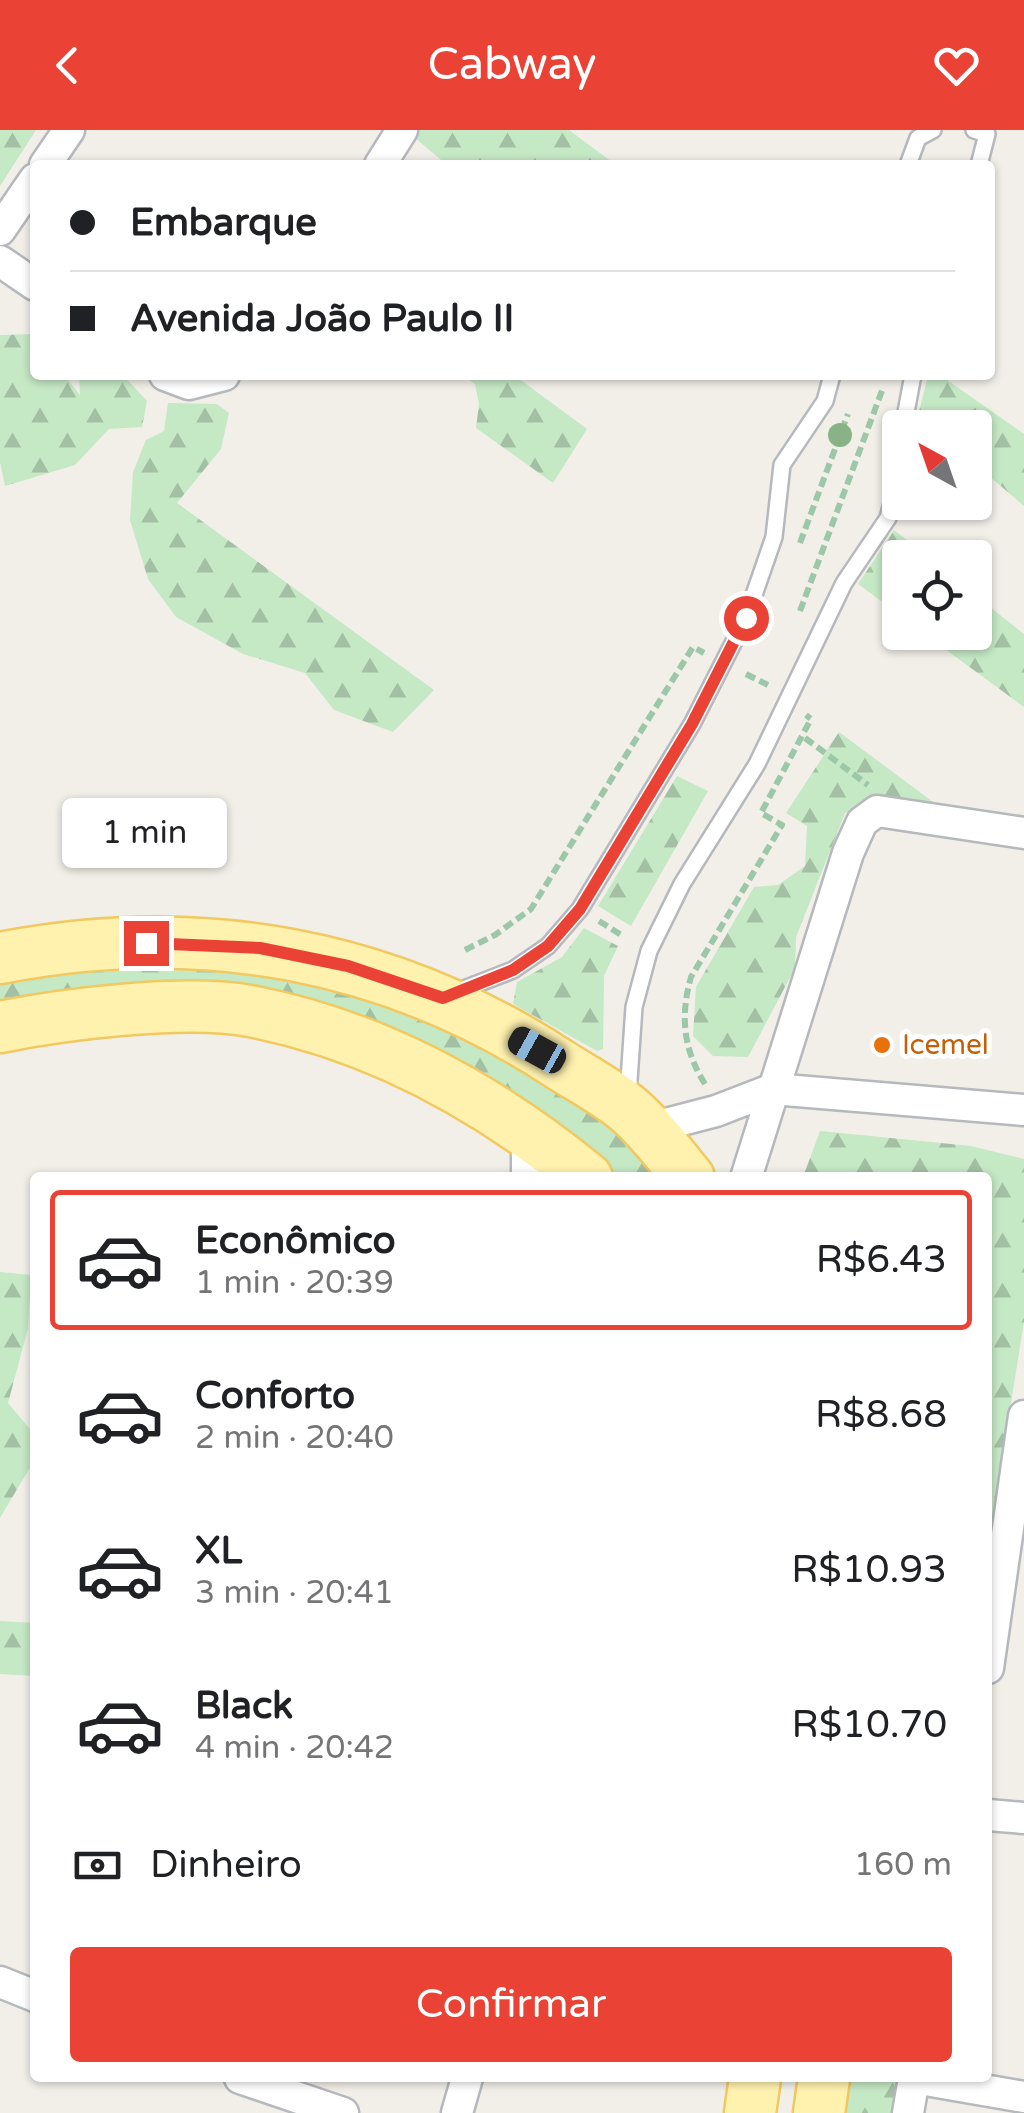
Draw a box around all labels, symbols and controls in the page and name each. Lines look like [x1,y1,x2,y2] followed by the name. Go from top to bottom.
[40,38,95,93] icon: back
[427,38,597,92] text: Cabway
[929,38,984,93] icon: heart
[130,200,317,246] text: Embarque
[130,296,514,342] text: Avenida João Paulo II
[882,410,992,520] north arrow
[882,410,992,650] map controls
[882,540,992,650] button: locate
[724,596,769,641] route start
[64,798,228,868] callout: 1 min
[102,814,187,852] text: 1 min
[124,921,169,966] route end
[503,1022,571,1078] car
[902,1028,989,1062] place label: Icemel
[871,1034,893,1056] marker: Icemel
[75,1215,165,1305] icon: car
[195,1218,396,1264] text: Econômico
[816,1237,947,1283] text: R$6.43
[195,1264,394,1302] text: 1 min · 20:39
[75,1370,165,1460] icon: car
[195,1373,355,1419] text: Conforto
[815,1392,947,1438] text: R$8.68
[195,1419,394,1457] text: 2 min · 20:40
[75,1525,165,1615] icon: car
[195,1528,242,1574] text: XL
[791,1547,947,1593] text: R$10.93
[195,1574,394,1612] text: 3 min · 20:41
[75,1680,165,1770] icon: car
[195,1683,293,1729] text: Black
[792,1702,947,1748] text: R$10.70
[195,1729,394,1767] text: 4 min · 20:42
[70,1838,125,1893] icon: cash
[150,1842,302,1888] text: Dinheiro
[854,1846,952,1884] text: 160 m
[70,1947,952,2062] button: Confirmar

